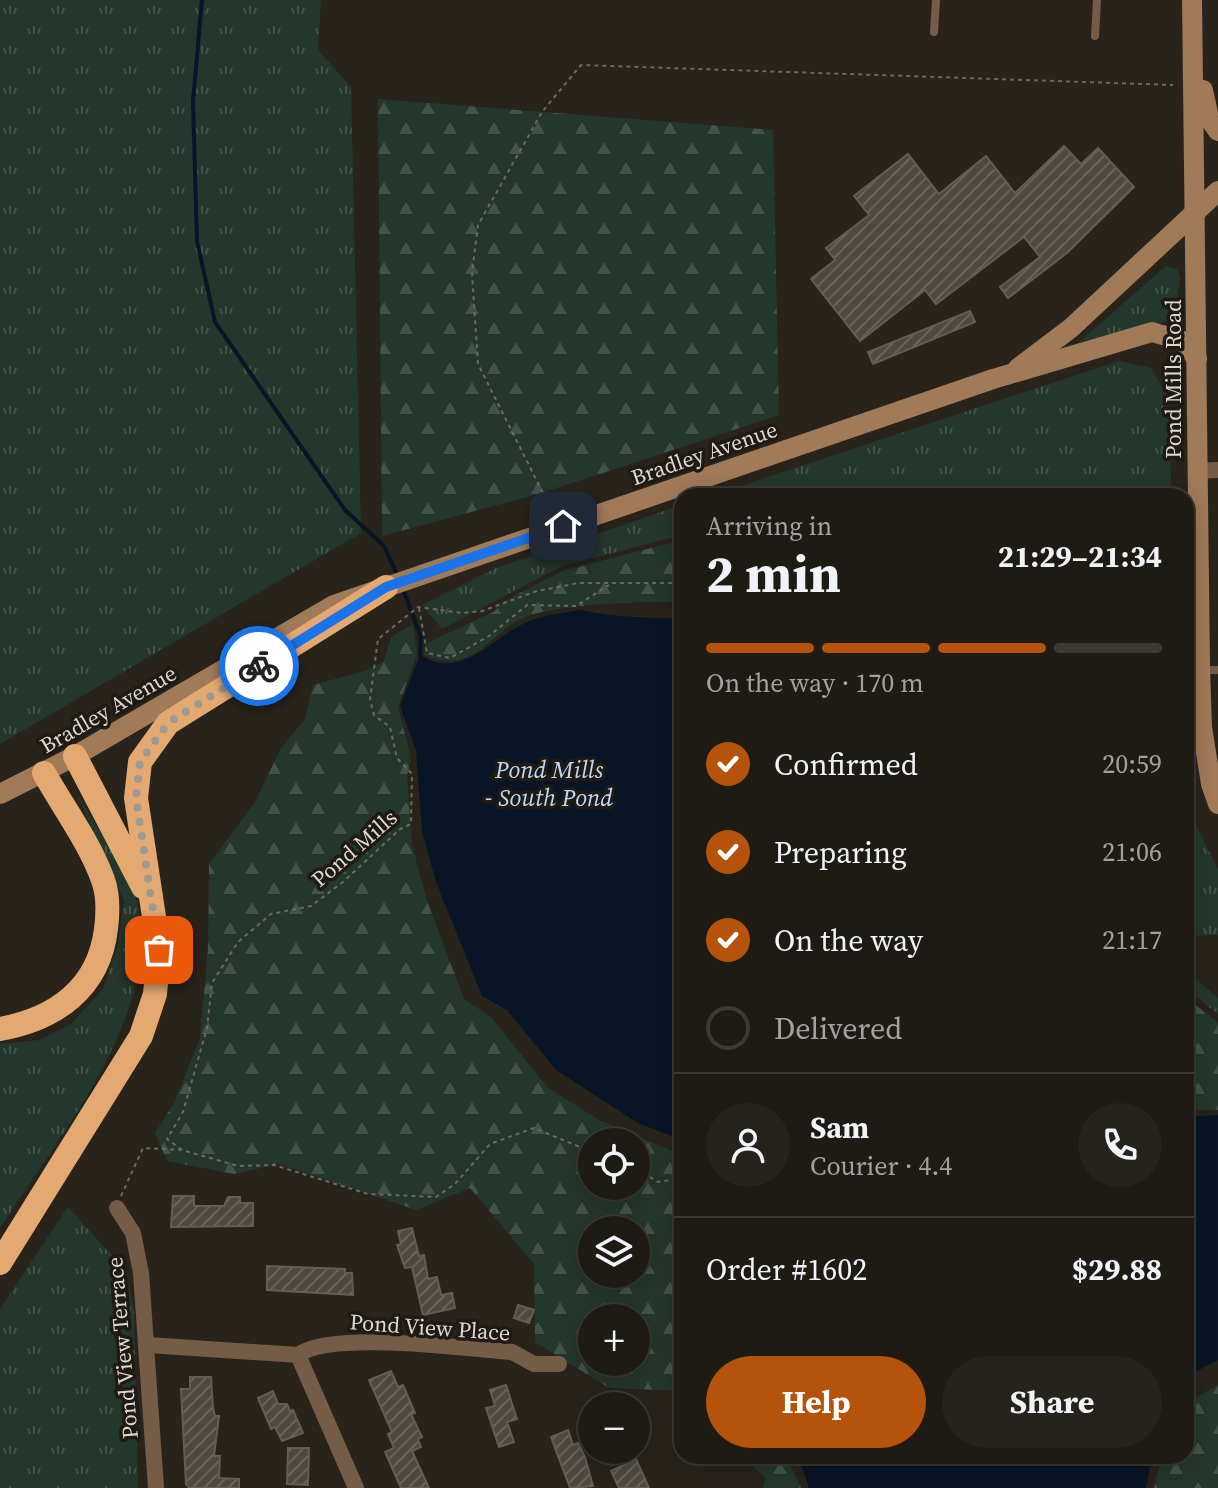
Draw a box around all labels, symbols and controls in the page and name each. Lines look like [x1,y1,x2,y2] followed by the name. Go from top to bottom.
[1158,299,1188,459] street label: Pond Mills Road
[627,414,781,492] street label: Bradley Avenue
[529,492,597,560] pin
[541,504,585,548] icon: home
[706,508,832,544] text: Arriving in
[998,536,1162,577] text: 21:29–21:34
[706,538,841,609] text: 2 min
[219,626,299,706] courier
[237,644,281,688] icon: bike
[34,658,182,760] street label: Bradley Avenue
[706,665,924,701] text: On the way · 170 m
[706,742,750,786] icon: check
[774,744,918,785] text: Confirmed
[1102,746,1162,782] text: 20:59
[485,753,613,814] water label: Pond Mills - South Pond
[305,802,403,894] street label: Pond Mills
[706,830,750,874] icon: check
[774,832,907,873] text: Preparing
[1102,834,1162,870] text: 21:06
[125,916,193,984] pin
[706,918,750,962] icon: check
[774,920,923,961] text: On the way
[1102,922,1162,958] text: 21:17
[137,928,181,972] icon: bag
[774,1008,902,1049] text: Delivered
[706,1103,790,1187] button: person
[1078,1103,1162,1187] button: phone
[810,1107,869,1148] text: Sam
[578,1128,650,1464] map controls
[578,1128,650,1200] button: locate
[810,1148,952,1184] text: Courier · 4.4
[578,1216,650,1288] button: layers
[706,1249,867,1290] text: Order #1602
[1072,1249,1162,1290] text: $29.88
[99,1256,145,1440] street label: Pond View Terrace
[578,1304,650,1376] button: +
[349,1306,511,1348] street label: Pond View Place
[706,1356,926,1448] button: Help
[942,1356,1162,1448] button: Share
[578,1392,650,1464] button: −

